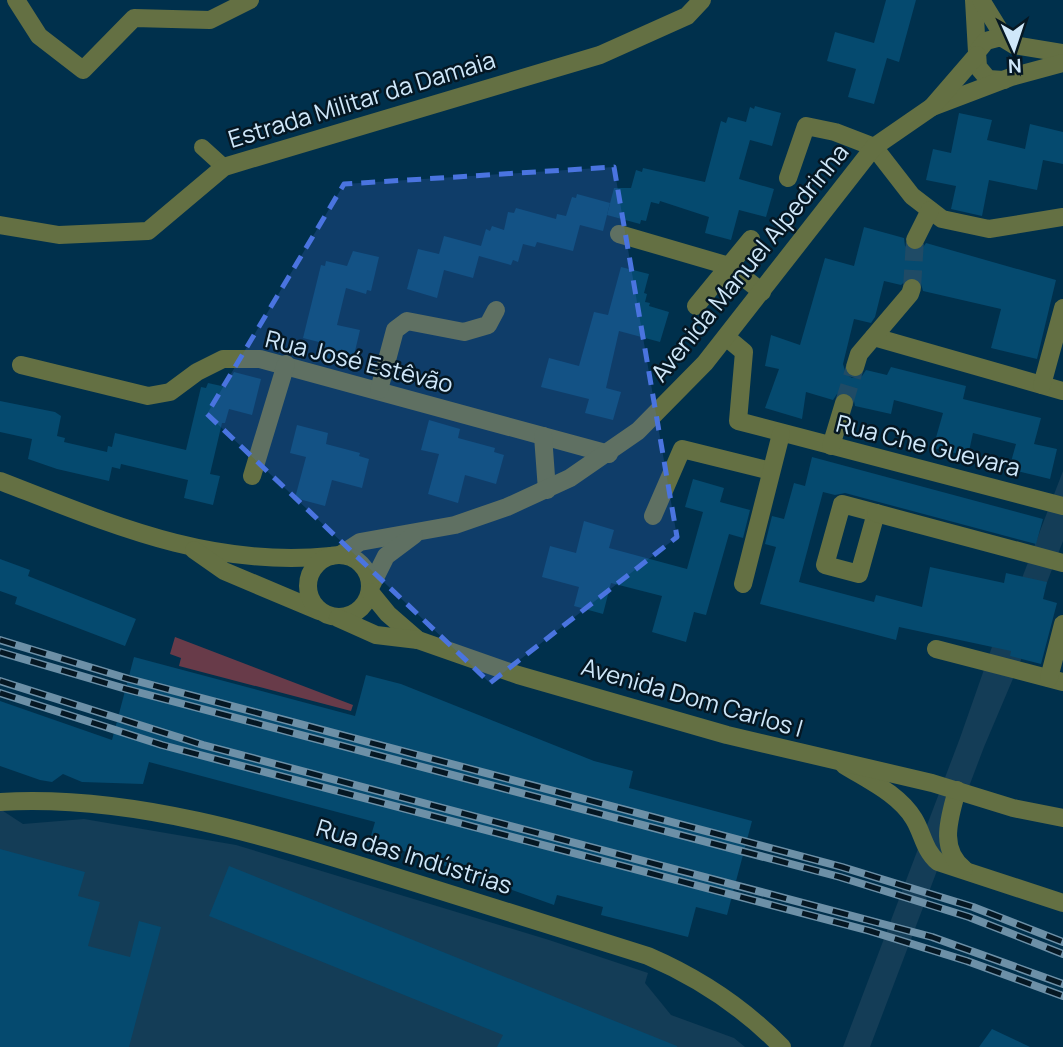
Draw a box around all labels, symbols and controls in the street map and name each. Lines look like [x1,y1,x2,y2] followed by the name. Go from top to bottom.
[979,14,1049,84] north arrow
[224,42,499,155] street label: Estrada Militar da Damaia
[1007,53,1022,79] text: N
[642,136,855,388] street label: Avenida Manuel Alpedrinha
[262,321,457,400] street label: Rua José Estêvão
[833,406,1024,483] street label: Rua Che Guevara
[578,649,807,744] street label: Avenida Dom Carlos I
[312,810,516,901] street label: Rua das Indústrias

